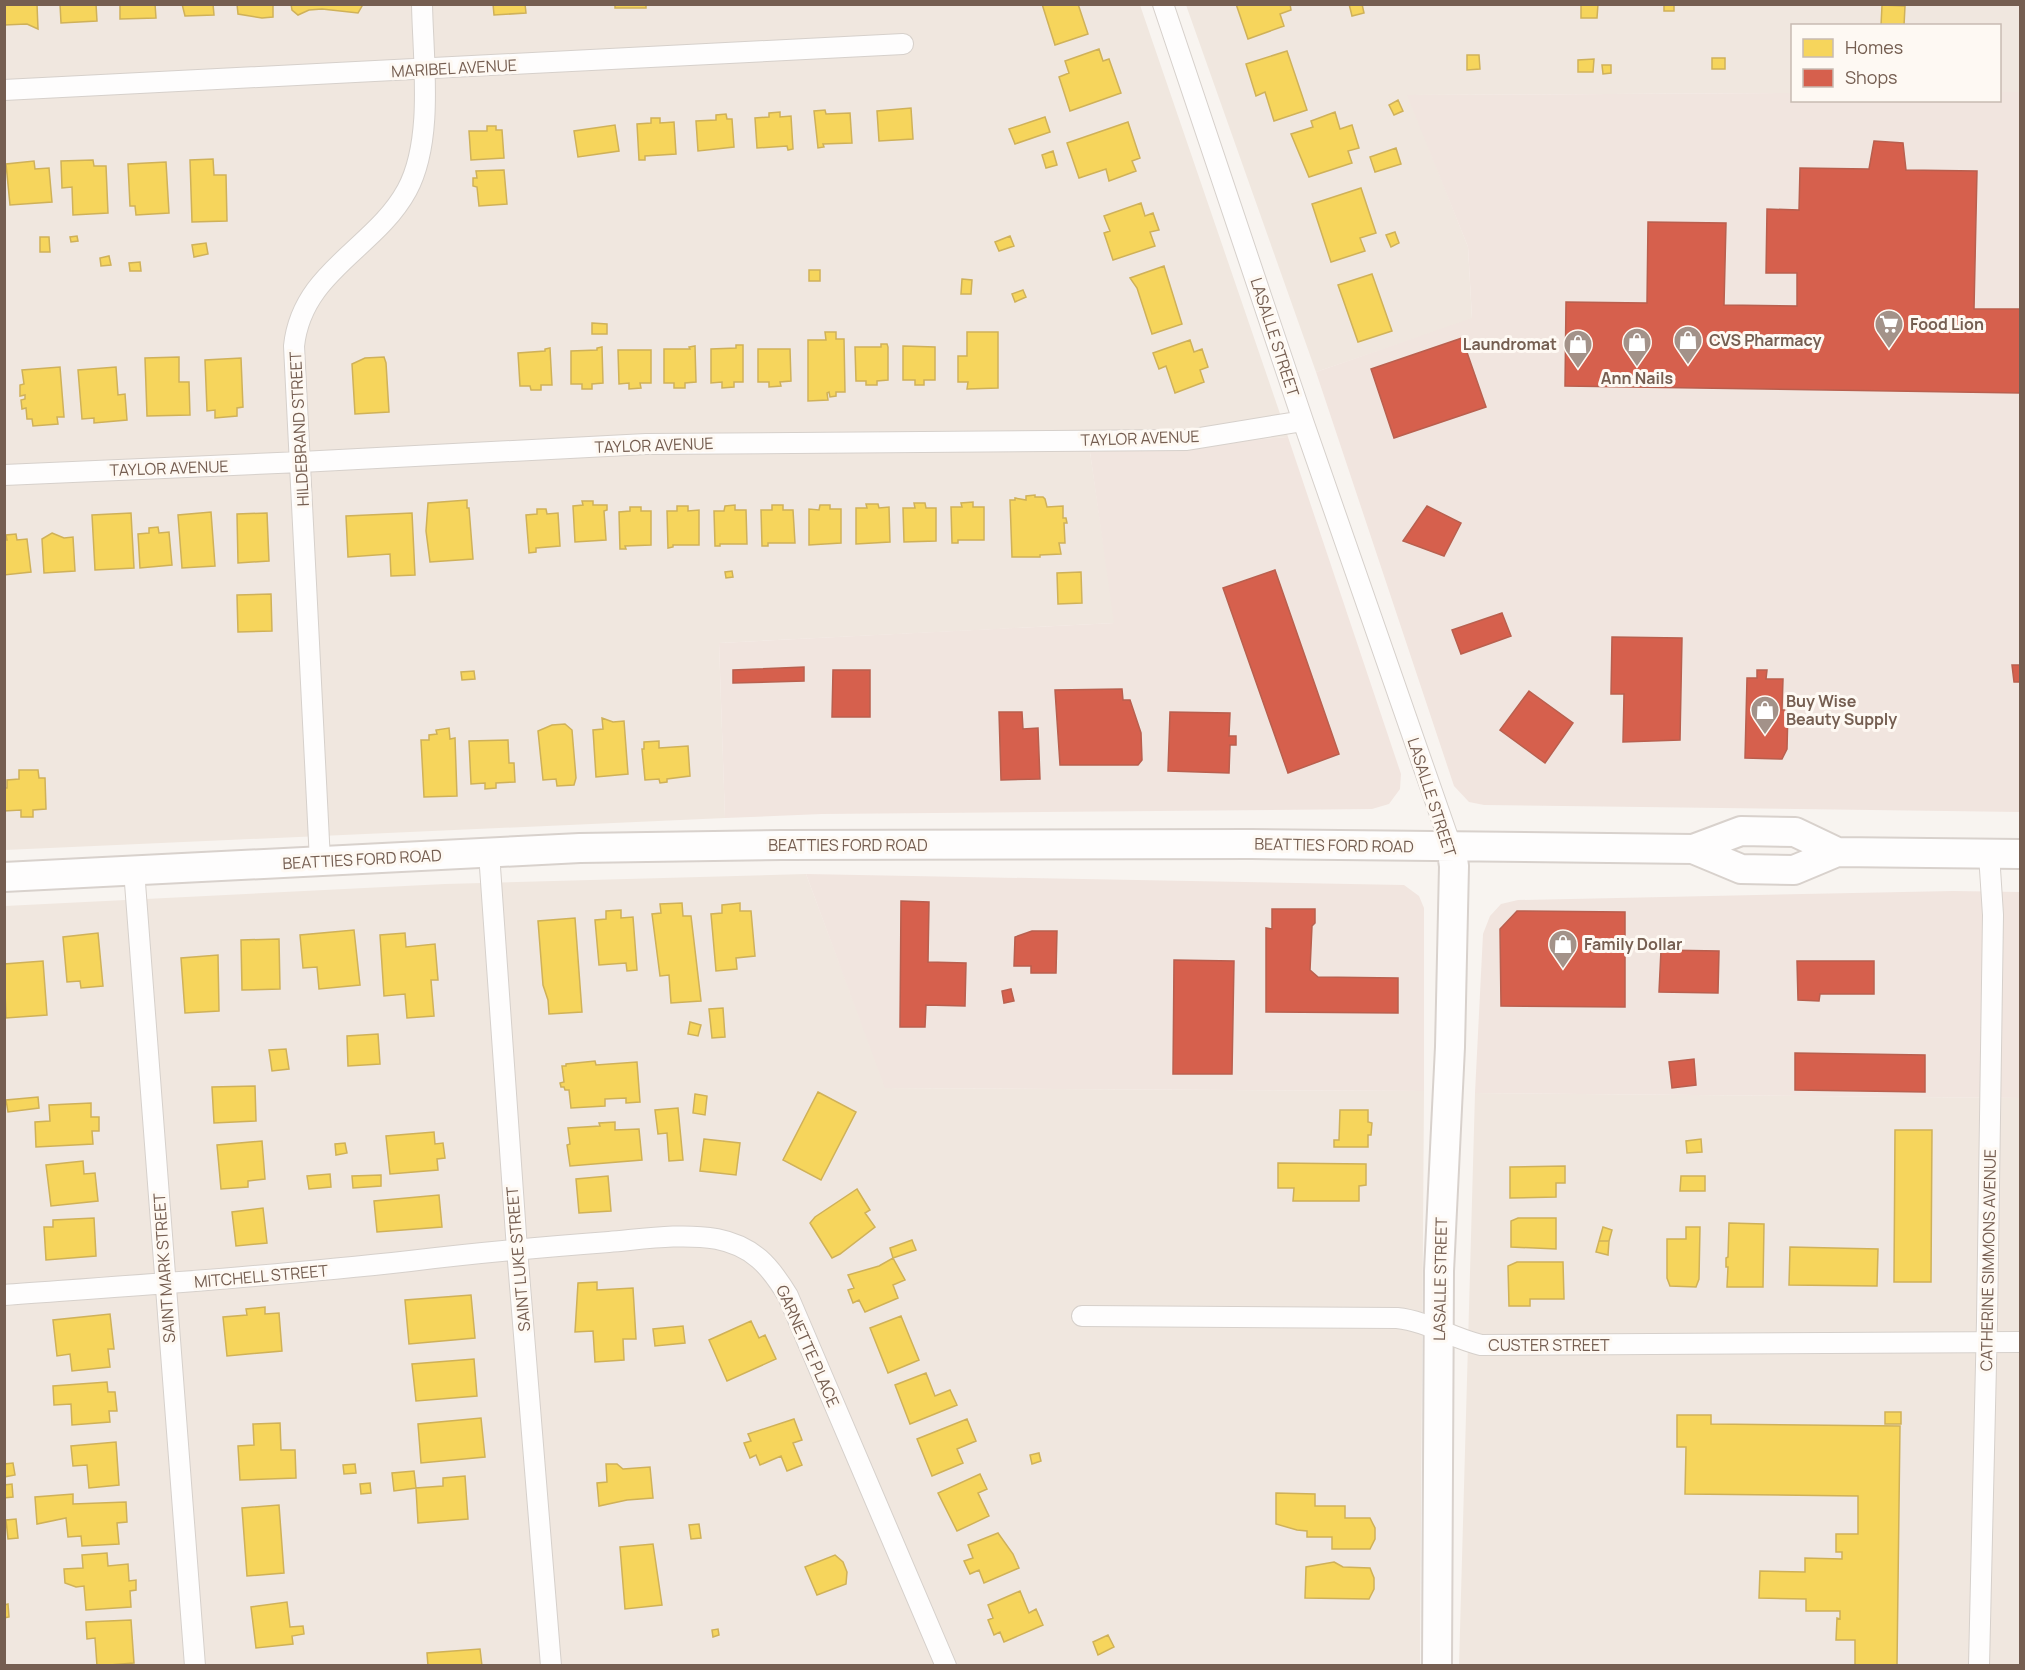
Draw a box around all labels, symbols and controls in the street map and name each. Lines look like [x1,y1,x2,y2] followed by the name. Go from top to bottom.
[1791,24,2001,102] legend
[1845,35,1903,59] text: Homes
[391,54,517,82] street label: MARIBEL AVENUE
[1845,65,1897,89] text: Shops
[1245,275,1305,400] street label: LASALLE STREET
[1873,308,1905,350] supermarket icon: Food Lion
[1910,313,1984,335] place label: Food Lion
[1672,324,1704,366] shop icon: CVS Pharmacy
[1621,326,1653,368] shop icon: Ann Nails
[1562,328,1594,370] shop icon: Laundromat
[1709,329,1821,351] place label: CVS Pharmacy
[1463,333,1557,355] place label: Laundromat
[284,351,314,507] street label: HILDEBRAND STREET
[1601,367,1673,389] place label: Ann Nails
[1080,425,1200,451] street label: TAYLOR AVENUE
[594,432,714,458] street label: TAYLOR AVENUE
[109,455,229,481] street label: TAYLOR AVENUE
[1786,690,1897,730] place label: Buy Wise Beauty Supply
[1749,694,1781,736] shop icon: Buy Wise Beauty Supply
[1402,735,1462,860] street label: LASALLE STREET
[1254,833,1414,857] street label: BEATTIES FORD ROAD
[768,834,928,856] street label: BEATTIES FORD ROAD
[282,844,442,874] street label: BEATTIES FORD ROAD
[1547,928,1579,970] shop icon: Family Dollar
[1584,933,1682,955] place label: Family Dollar
[1975,1149,2001,1371] street label: CATHERINE SIMMONS AVENUE
[501,1185,535,1332] street label: SAINT LUKE STREET
[148,1192,180,1344] street label: SAINT MARK STREET
[1428,1216,1452,1341] street label: LASALLE STREET
[193,1259,329,1293] street label: MITCHELL STREET
[771,1281,845,1411] street label: GARNETTE PLACE
[1488,1334,1610,1356] street label: CUSTER STREET

